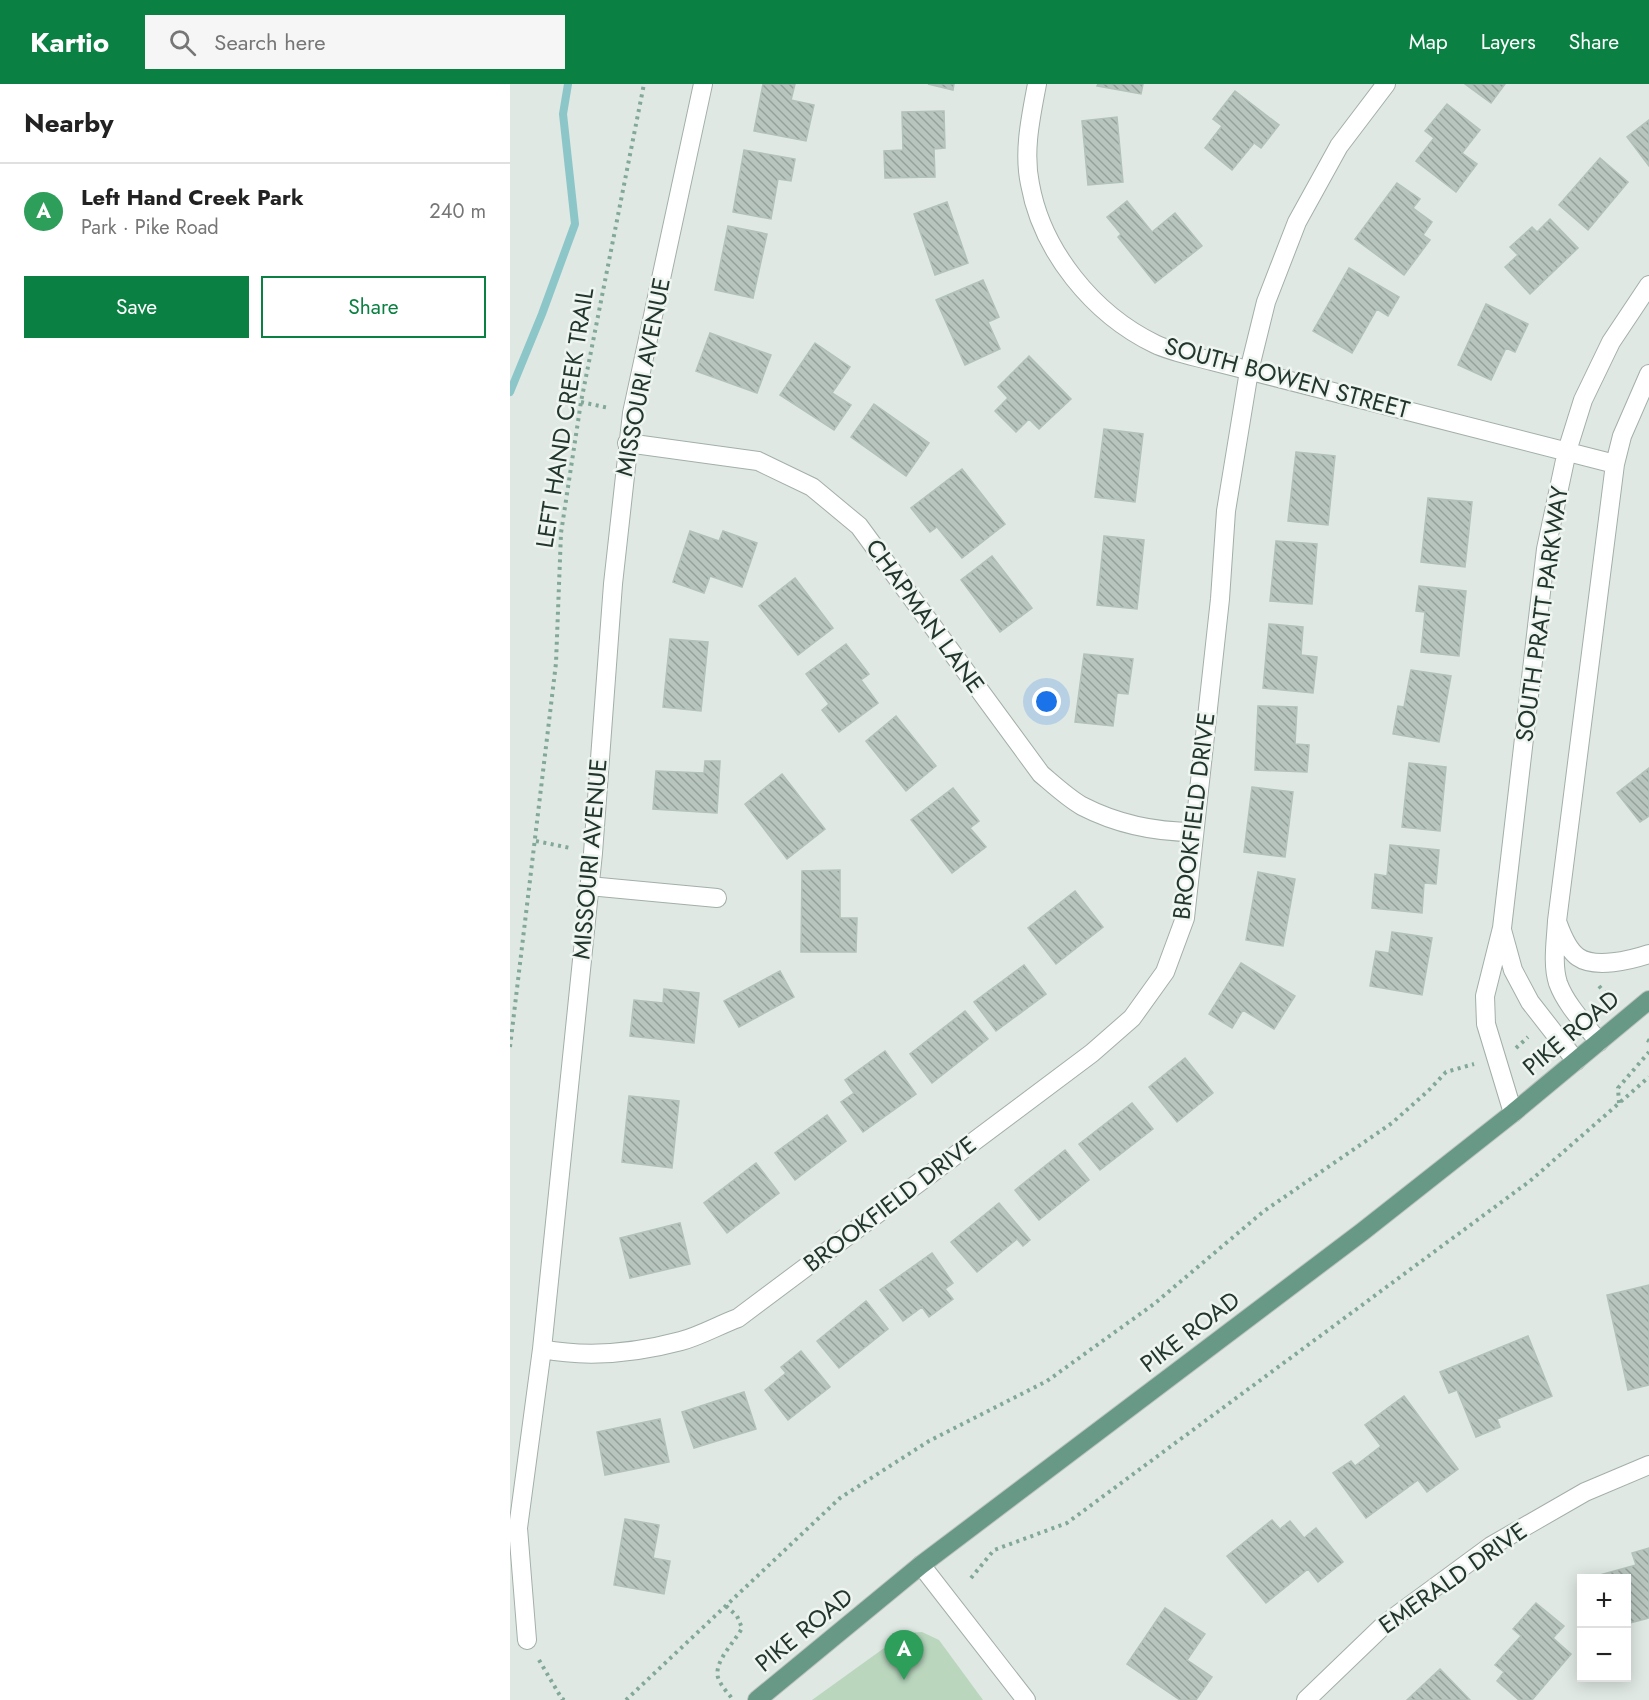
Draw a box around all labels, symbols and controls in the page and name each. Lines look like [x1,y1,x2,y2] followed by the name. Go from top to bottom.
[145,15,565,69] search box
[30,22,109,63] text: Kartio
[166,26,199,59] icon: search
[214,26,326,58] text: Search here
[1409,27,1448,57] text: Map
[1481,27,1536,57] text: Layers
[1569,27,1619,57] text: Share
[24,104,113,142] text: Nearby
[81,181,304,213] text: Left Hand Creek Park
[36,197,51,226] text: A
[429,197,486,226] text: 240 m
[81,213,219,242] text: Park · Pike Road
[606,275,679,479] street label: MISSOURI AVENUE
[24,276,249,338] button: Save
[261,276,486,338] button: Share
[527,285,602,551] street label: LEFT HAND CREEK TRAIL
[1161,328,1414,427] street label: SOUTH BOWEN STREET
[1506,483,1577,744] street label: SOUTH PRATT PARKWAY
[858,531,993,700] street label: CHAPMAN LANE
[1032,687,1061,716] your location
[1163,710,1224,921] street label: BROOKFIELD DRIVE
[563,757,616,961] street label: MISSOURI AVENUE
[1515,982,1627,1084] street label: PIKE ROAD
[796,1127,983,1280] street label: BROOKFIELD DRIVE
[1133,1282,1247,1381] street label: PIKE ROAD
[1371,1513,1534,1642] street label: EMERALD DRIVE
[1577,1574,1631,1682] map controls
[1577,1574,1631,1628] button: +
[747,1579,860,1680] street label: PIKE ROAD
[1577,1628,1631,1682] button: −
[884,1630,924,1680] pin: A

